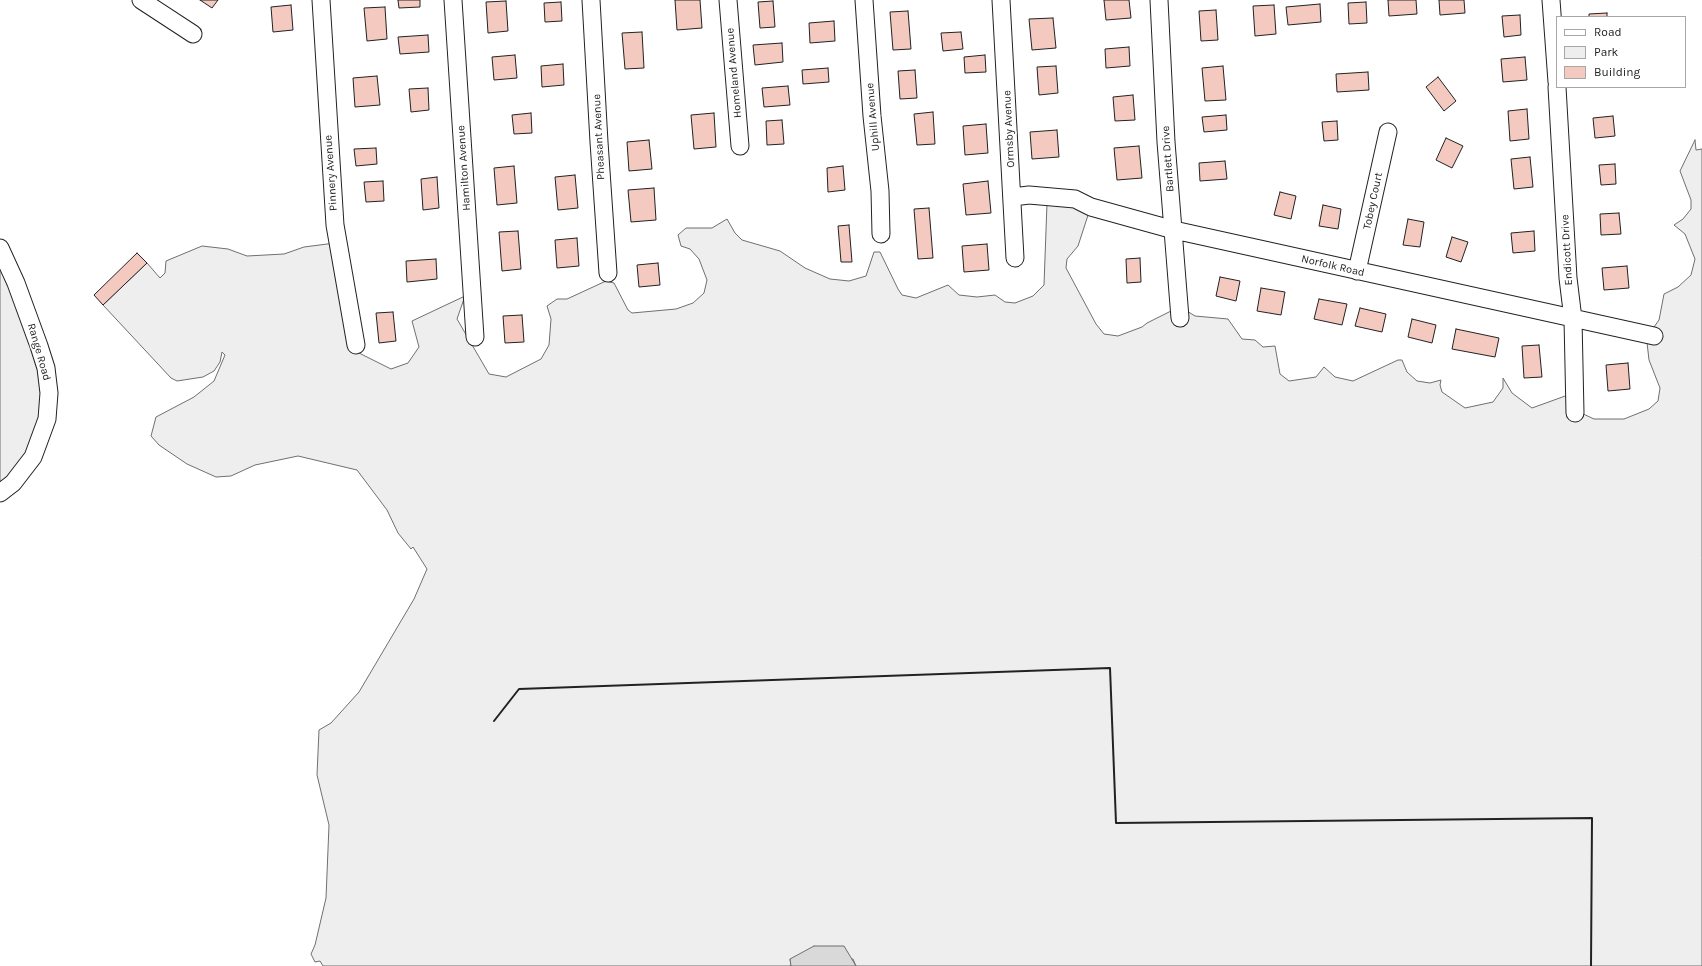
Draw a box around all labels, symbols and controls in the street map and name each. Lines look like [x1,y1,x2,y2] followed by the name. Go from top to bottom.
[1556,16,1686,88] legend
[1594,25,1622,39] text: Road
[723,27,745,119] street label: Homeland Avenue
[1594,45,1618,59] text: Park
[1594,65,1640,79] text: Building
[863,82,883,152] street label: Uphill Avenue
[1000,90,1018,168] street label: Ormsby Avenue
[590,94,608,180] street label: Pheasant Avenue
[454,125,474,211] street label: Hamilton Avenue
[1159,125,1177,193] street label: Bartlett Drive
[322,135,340,211] street label: Pinnery Avenue
[1361,171,1385,231] street label: Tobey Court
[1559,214,1575,286] street label: Endicott Drive
[1300,252,1366,280] street label: Norfolk Road
[24,322,54,382] street label: Range Road

